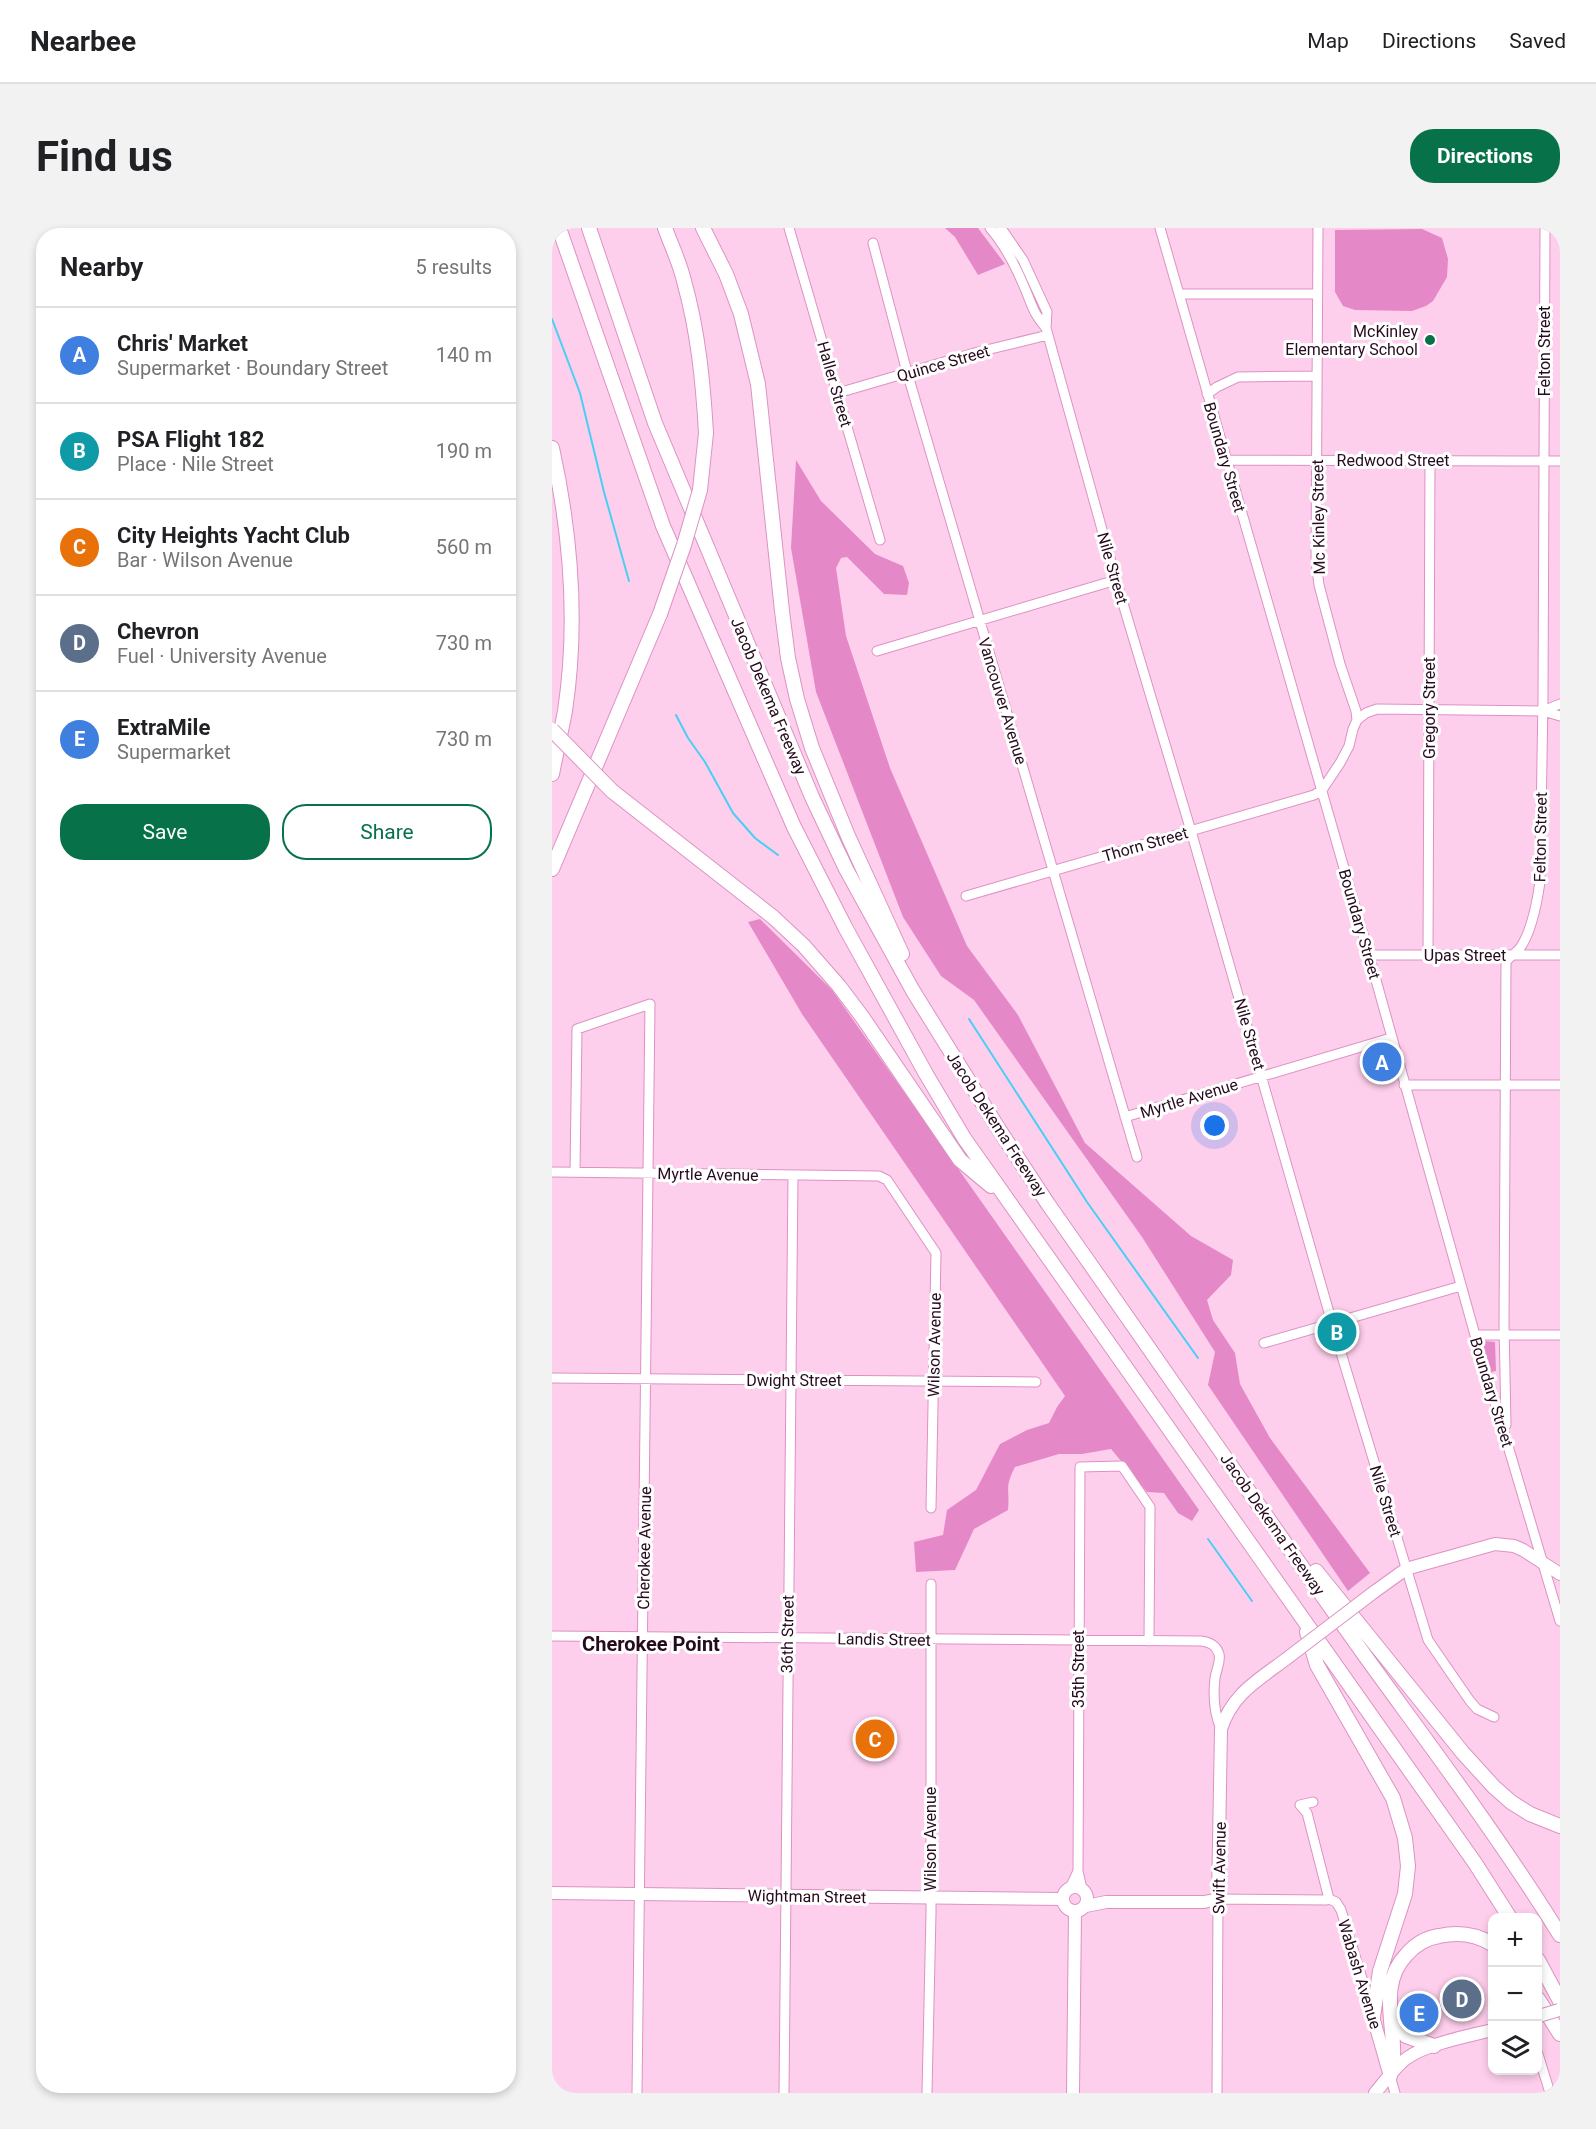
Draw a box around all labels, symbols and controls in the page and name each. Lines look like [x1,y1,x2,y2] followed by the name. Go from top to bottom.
[30,25,136,58] text: Nearbee
[1307,29,1349,53] text: Map
[1382,29,1476,53] text: Directions
[1509,29,1566,53] text: Saved
[1410,129,1560,183] button: Directions
[36,132,173,181] text: Find us
[60,252,143,282] text: Nearby
[416,255,492,279] text: 5 results
[1535,306,1554,396] street label: Felton Street
[1285,322,1418,359] place label: McKinley Elementary School
[117,331,248,356] text: Chris' Market
[1423,333,1437,347] marker: McKinley Elementary School
[813,339,856,429] street label: Haller Street
[895,341,992,386] street label: Quince Street
[73,343,86,367] text: A
[436,343,492,367] text: 140 m
[117,356,388,380] text: Supermarket · Boundary Street
[1200,400,1249,514] street label: Boundary Street
[117,427,264,452] text: PSA Flight 182
[73,439,86,463] text: B
[436,439,492,463] text: 190 m
[1337,451,1449,470] street label: Redwood Street
[117,452,274,476] text: Place · Nile Street
[1308,459,1329,575] street label: Mc Kinley Street
[117,523,350,548] text: City Heights Yacht Club
[1093,530,1132,606] street label: Nile Street
[73,535,86,559] text: C
[436,535,492,559] text: 560 m
[117,548,293,572] text: Bar · Wilson Avenue
[727,615,811,778] street label: Jacob Dekema Freeway
[117,619,199,644] text: Chevron
[73,631,86,655] text: D
[436,631,492,655] text: 730 m
[974,635,1031,767] street label: Vancouver Avenue
[117,644,327,668] text: Fuel · University Avenue
[1420,657,1439,759] street label: Gregory Street
[117,715,210,740] text: ExtraMile
[74,727,85,751] text: E
[436,727,492,751] text: 730 m
[117,740,231,764] text: Supermarket
[1530,792,1551,882] street label: Felton Street
[60,804,270,860] button: Save
[282,804,492,860] button: Share
[1100,823,1190,866] street label: Thorn Street
[1335,867,1384,981] street label: Boundary Street
[1424,946,1506,965] street label: Upas Street
[1230,996,1269,1072] street label: Nile Street
[1362,1040,1402,1084] pin: A
[943,1048,1051,1201] street label: Jacob Dekema Freeway
[1138,1075,1240,1122] street label: Myrtle Avenue
[1200,1111,1229,1140] your location
[657,1164,759,1185] street label: Myrtle Avenue
[924,1293,945,1397] street label: Wilson Avenue
[1318,1310,1356,1354] pin: B
[1466,1335,1517,1449] street label: Boundary Street
[746,1371,842,1390] street label: Dwight Street
[1216,1450,1329,1599] street label: Jacob Dekema Freeway
[1366,1463,1405,1539] street label: Nile Street
[634,1486,655,1610] street label: Cherokee Avenue
[777,1595,798,1673] street label: 36th Street
[837,1629,931,1650] street label: Landis Street
[1069,1630,1088,1708] street label: 35th Street
[582,1632,720,1656] district label: Cherokee Point
[856,1716,894,1762] pin: C
[921,1787,940,1891] street label: Wilson Avenue
[1209,1822,1230,1914] street label: Swift Avenue
[747,1886,867,1907] street label: Wightman Street
[1488,1913,1542,2075] map controls
[1488,1913,1542,1967] button: +
[1334,1917,1385,2031] street label: Wabash Avenue
[1488,1967,1542,2021] button: −
[1442,1976,1482,2022] pin: D
[1400,1990,1438,2036] pin: E
[1488,2021,1542,2075] button: layers

